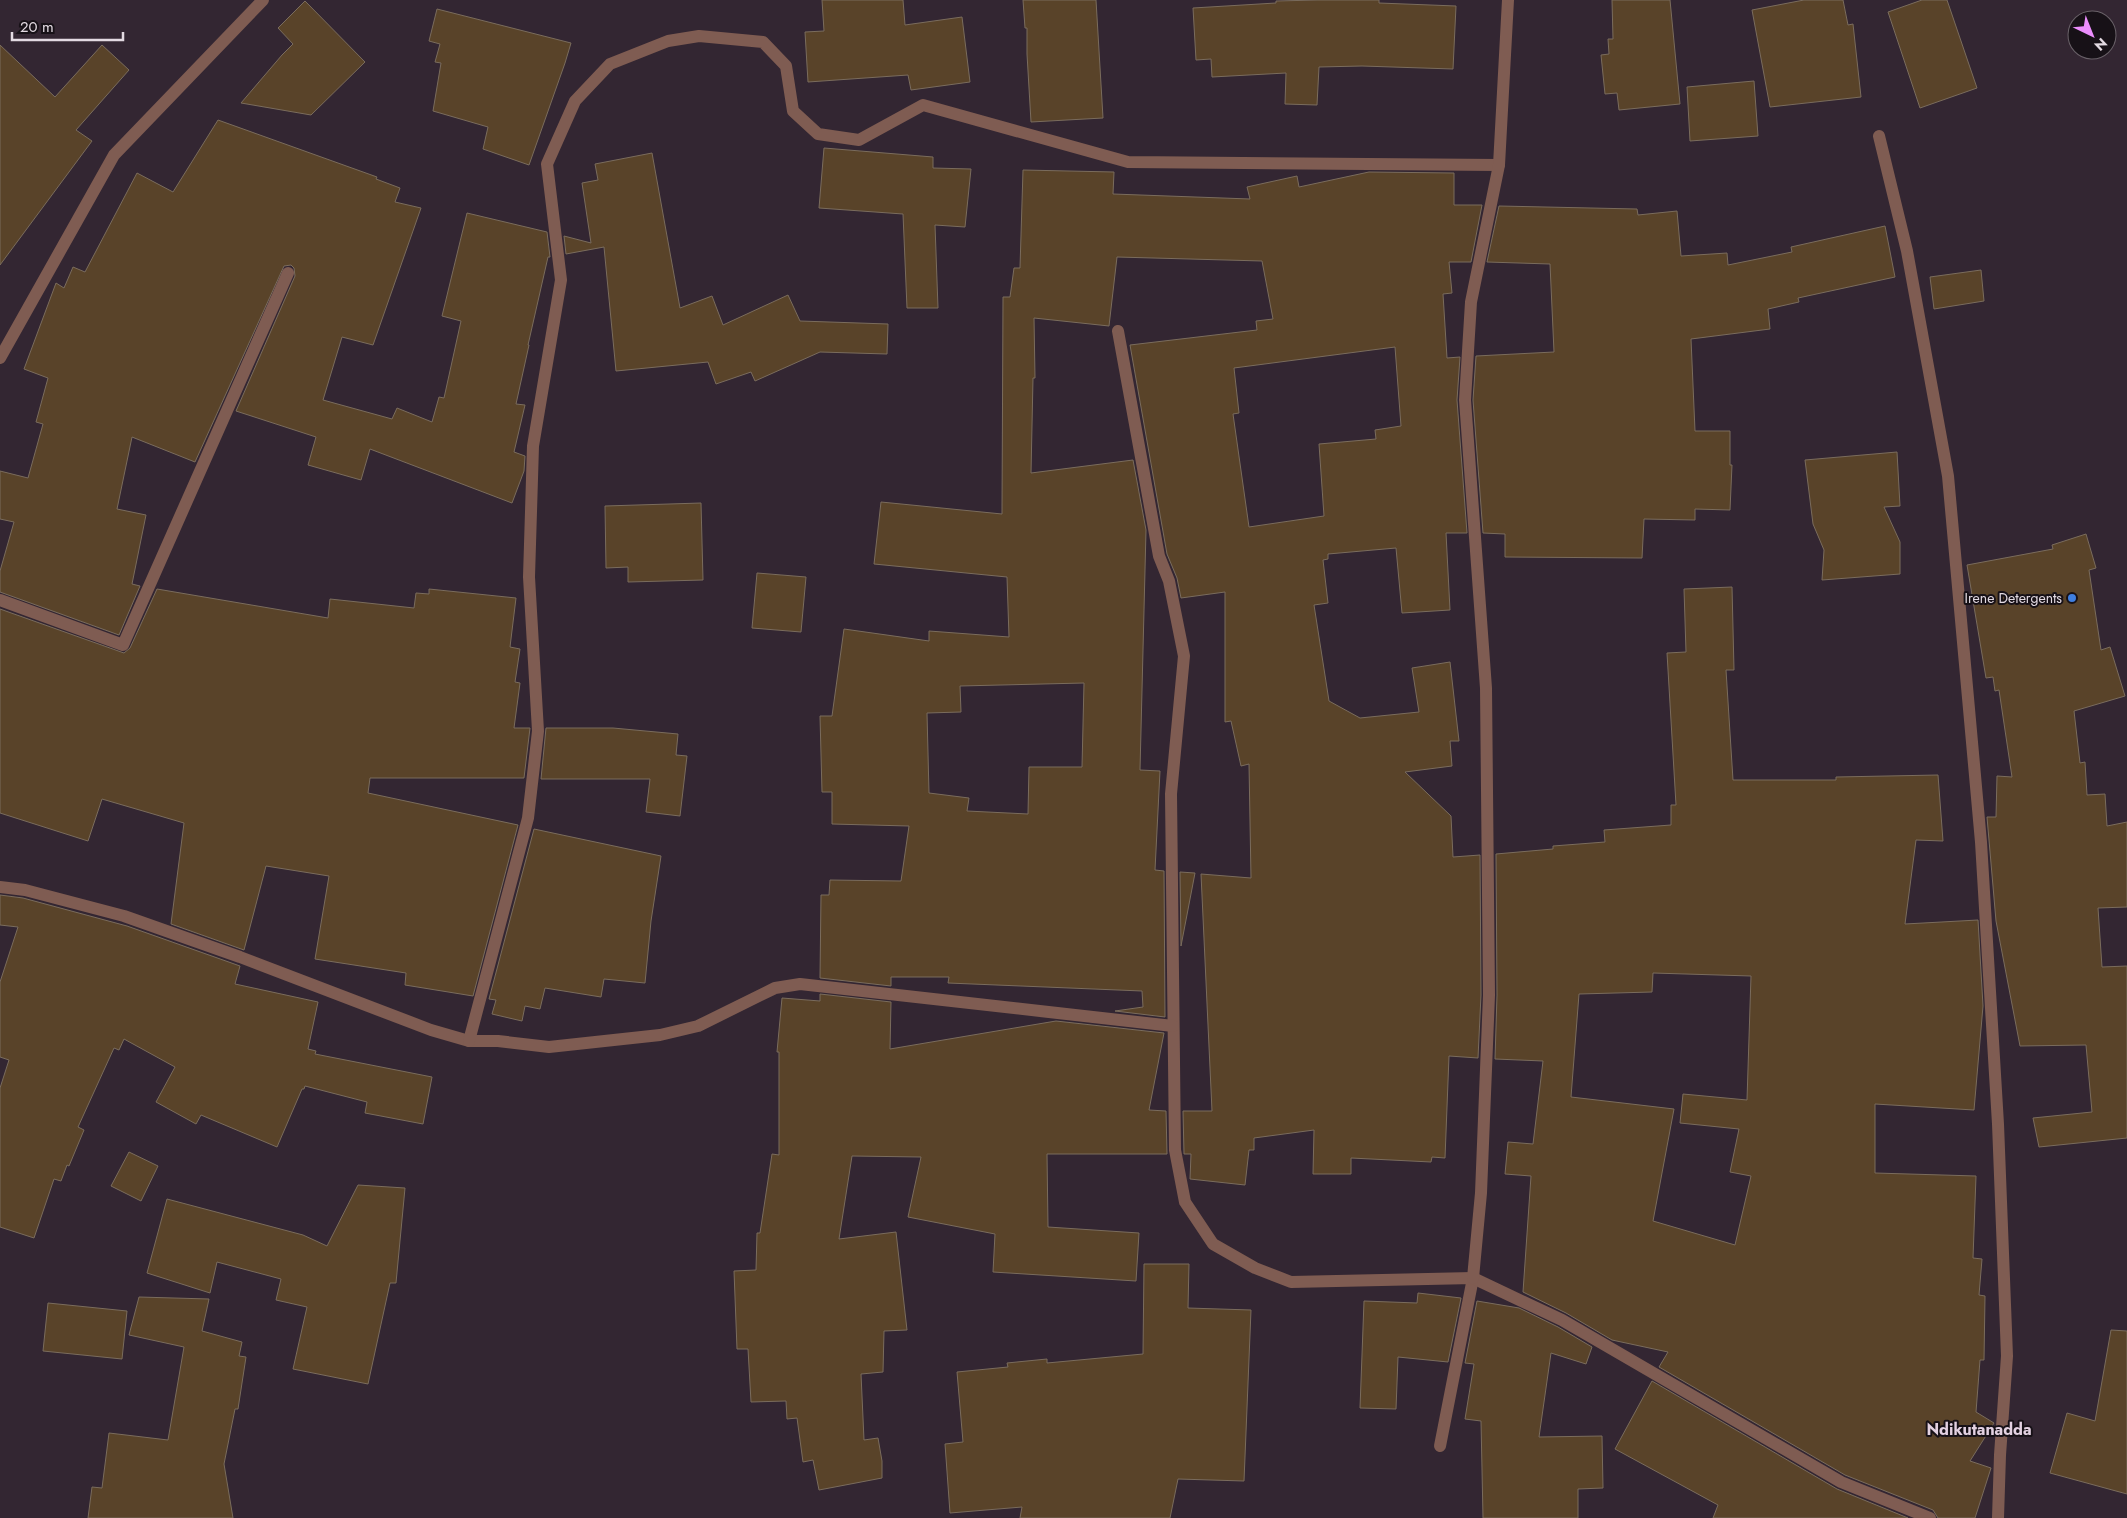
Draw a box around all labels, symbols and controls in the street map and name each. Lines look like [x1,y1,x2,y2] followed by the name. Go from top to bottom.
[12,10,124,42] scale bar
[2067,10,2117,60] north arrow
[20,16,54,38] text: 20 m
[2090,33,2112,56] text: N
[1965,588,2062,608] place label: Irene Detergents
[2066,592,2078,604] marker: Irene Detergents
[1926,1418,2032,1441] district label: Ndikutanadda

